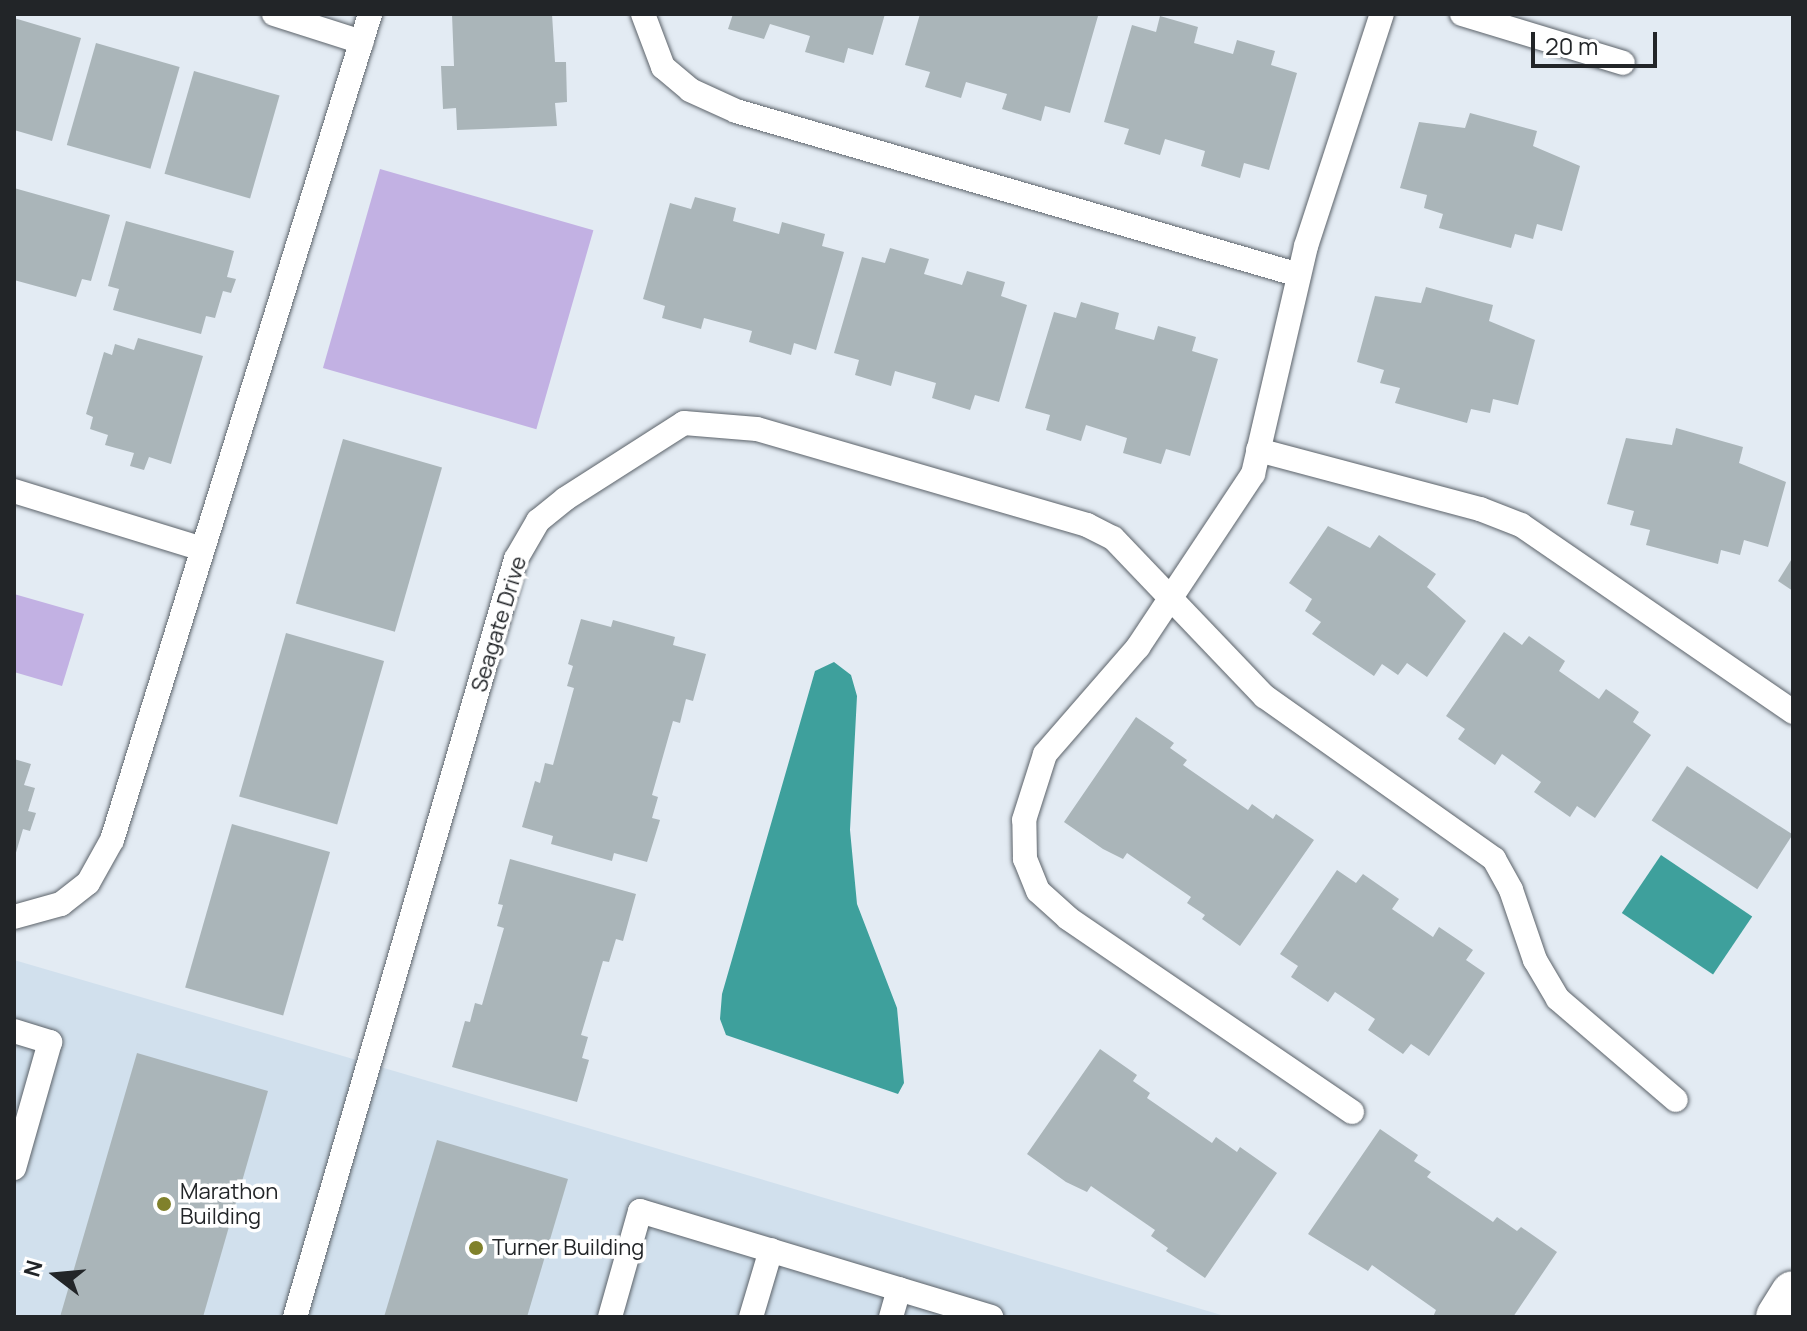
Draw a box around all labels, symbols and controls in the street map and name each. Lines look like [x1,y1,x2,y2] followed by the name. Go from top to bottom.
[1535,16,1661,66] scale bar
[1545,29,1598,62] text: 20 m
[466,553,532,695] street label: Seagate Drive
[180,1178,278,1230] place label: Marathon Building
[155,1195,173,1213] marker: Marathon Building
[16,1235,96,1315] north arrow
[492,1235,644,1261] place label: Turner Building
[467,1239,485,1257] marker: Turner Building
[16,1257,50,1280] text: N

